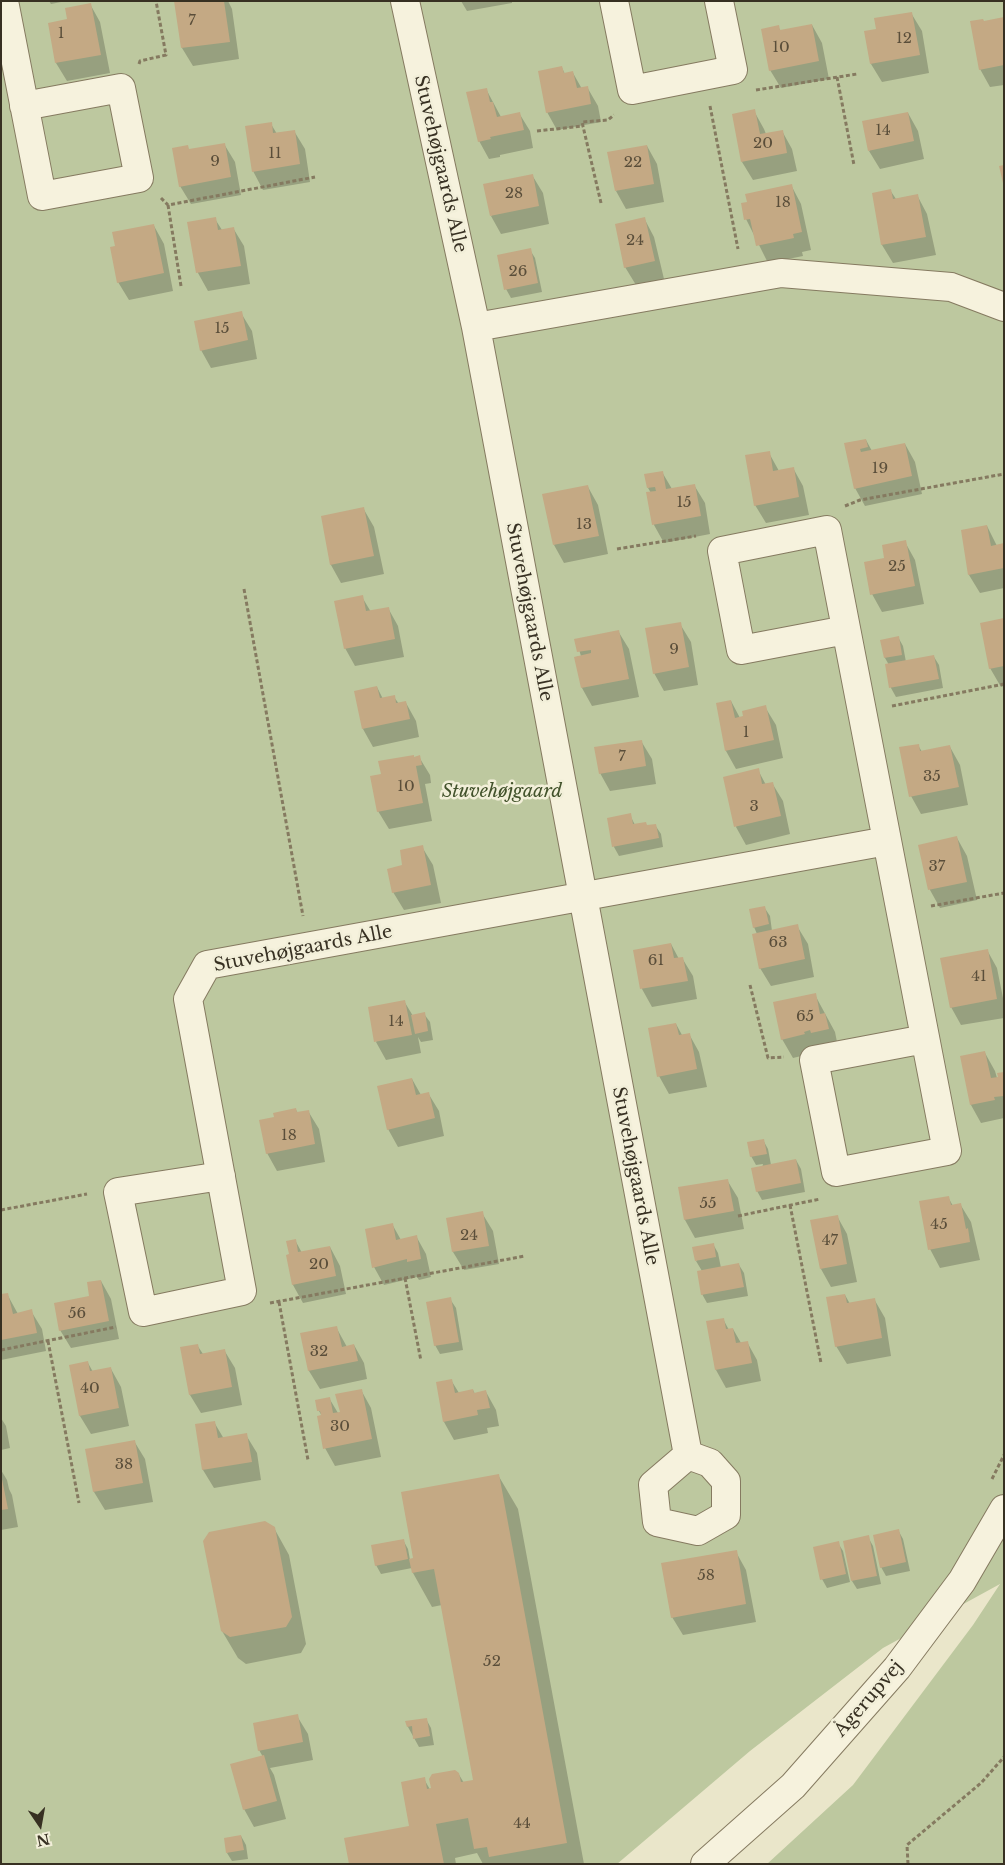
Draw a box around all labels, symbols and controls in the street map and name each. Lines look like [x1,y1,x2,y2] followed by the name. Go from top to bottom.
[188,12,196,30] house number: 7
[58,25,64,43] house number: 1
[896,30,912,48] house number: 12
[772,39,790,57] house number: 10
[409,73,471,255] street label: Stuvehøjgaards Alle
[875,122,891,140] house number: 14
[753,135,773,153] house number: 20
[268,145,282,163] house number: 11
[210,153,220,171] house number: 9
[624,154,642,172] house number: 22
[505,185,523,203] house number: 28
[775,194,791,212] house number: 18
[626,232,644,250] house number: 24
[509,263,527,281] house number: 26
[214,320,230,338] house number: 15
[872,460,888,478] house number: 19
[676,494,692,512] house number: 15
[576,516,592,534] house number: 13
[501,521,557,703] street label: Stuvehøjgaards Alle
[888,558,906,576] house number: 25
[669,641,679,659] house number: 9
[743,724,749,742] house number: 1
[618,748,626,766] house number: 7
[923,768,941,786] house number: 35
[397,778,415,796] house number: 10
[442,781,562,803] park label: Stuvehøjgaard
[749,798,759,816] house number: 3
[929,858,945,876] house number: 37
[212,921,394,977] street label: Stuvehøjgaards Alle
[769,934,787,952] house number: 63
[648,952,664,970] house number: 61
[971,968,987,986] house number: 41
[796,1008,814,1026] house number: 65
[388,1013,404,1031] house number: 14
[607,1085,663,1267] street label: Stuvehøjgaards Alle
[281,1127,297,1145] house number: 18
[699,1195,717,1213] house number: 55
[930,1216,948,1234] house number: 45
[460,1227,478,1245] house number: 24
[822,1232,838,1250] house number: 47
[309,1256,329,1274] house number: 20
[68,1305,86,1323] house number: 56
[310,1343,328,1361] house number: 32
[80,1380,100,1398] house number: 40
[330,1418,350,1436] house number: 30
[115,1456,133,1474] house number: 38
[697,1567,715,1585] house number: 58
[483,1653,501,1671] house number: 52
[830,1657,908,1741] street label: Ågerupvej
[15,1800,65,1850] north arrow
[513,1815,531,1833] house number: 44
[35,1829,51,1850] text: N

